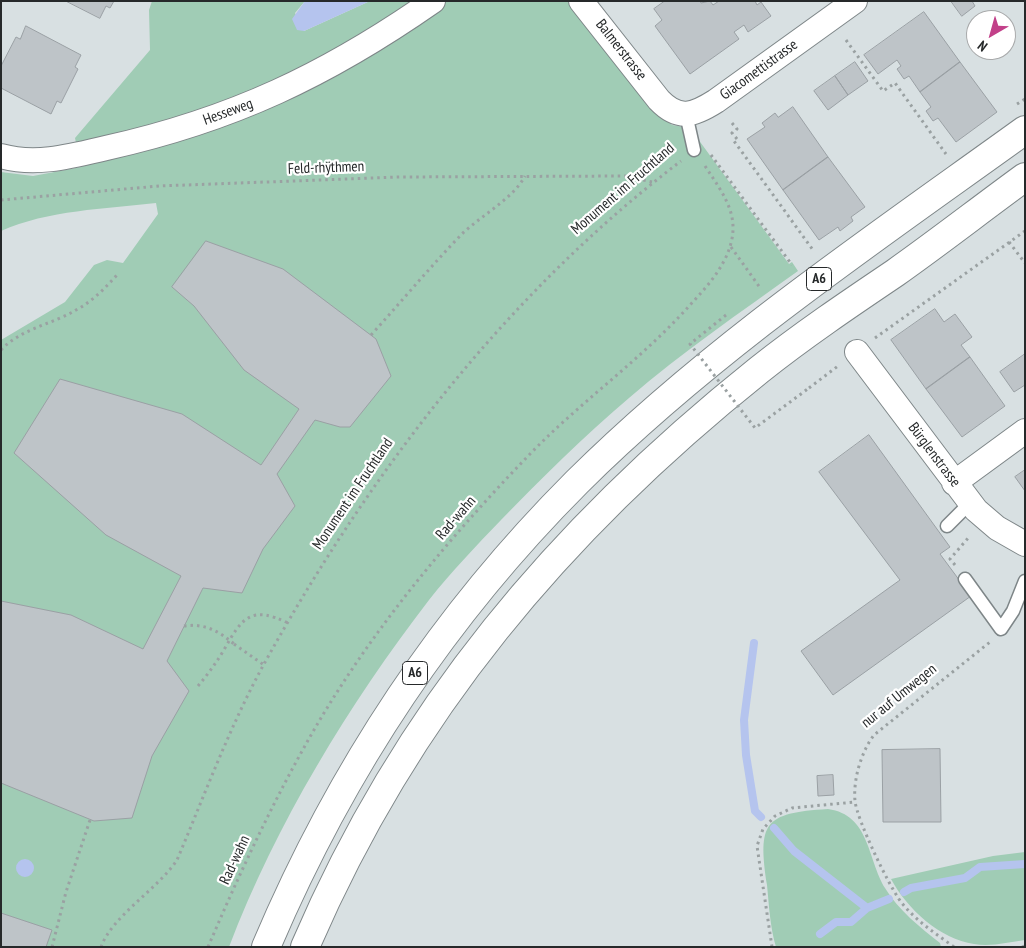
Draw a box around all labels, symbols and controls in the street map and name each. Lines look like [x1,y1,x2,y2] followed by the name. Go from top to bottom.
[966,10,1016,60] north arrow
[592,16,650,84] street label: Balmerstrasse
[717,36,801,104] street label: Giacomettistrasse
[974,37,991,55] text: N
[201,95,255,129] street label: Hesseweg
[568,139,678,239] street label: Monument im Fruchtland
[288,158,364,178] street label: Feld-rhÿthmen
[806,268,832,290] road number: A6
[904,419,964,491] street label: Bürglenstrasse
[309,435,397,553] street label: Monument im Fruchtland
[432,492,480,544] street label: Rad-wahn
[858,660,940,732] street label: nur auf Umwegen
[402,661,428,684] road number: A6
[216,833,254,887] street label: Rad-wahn

